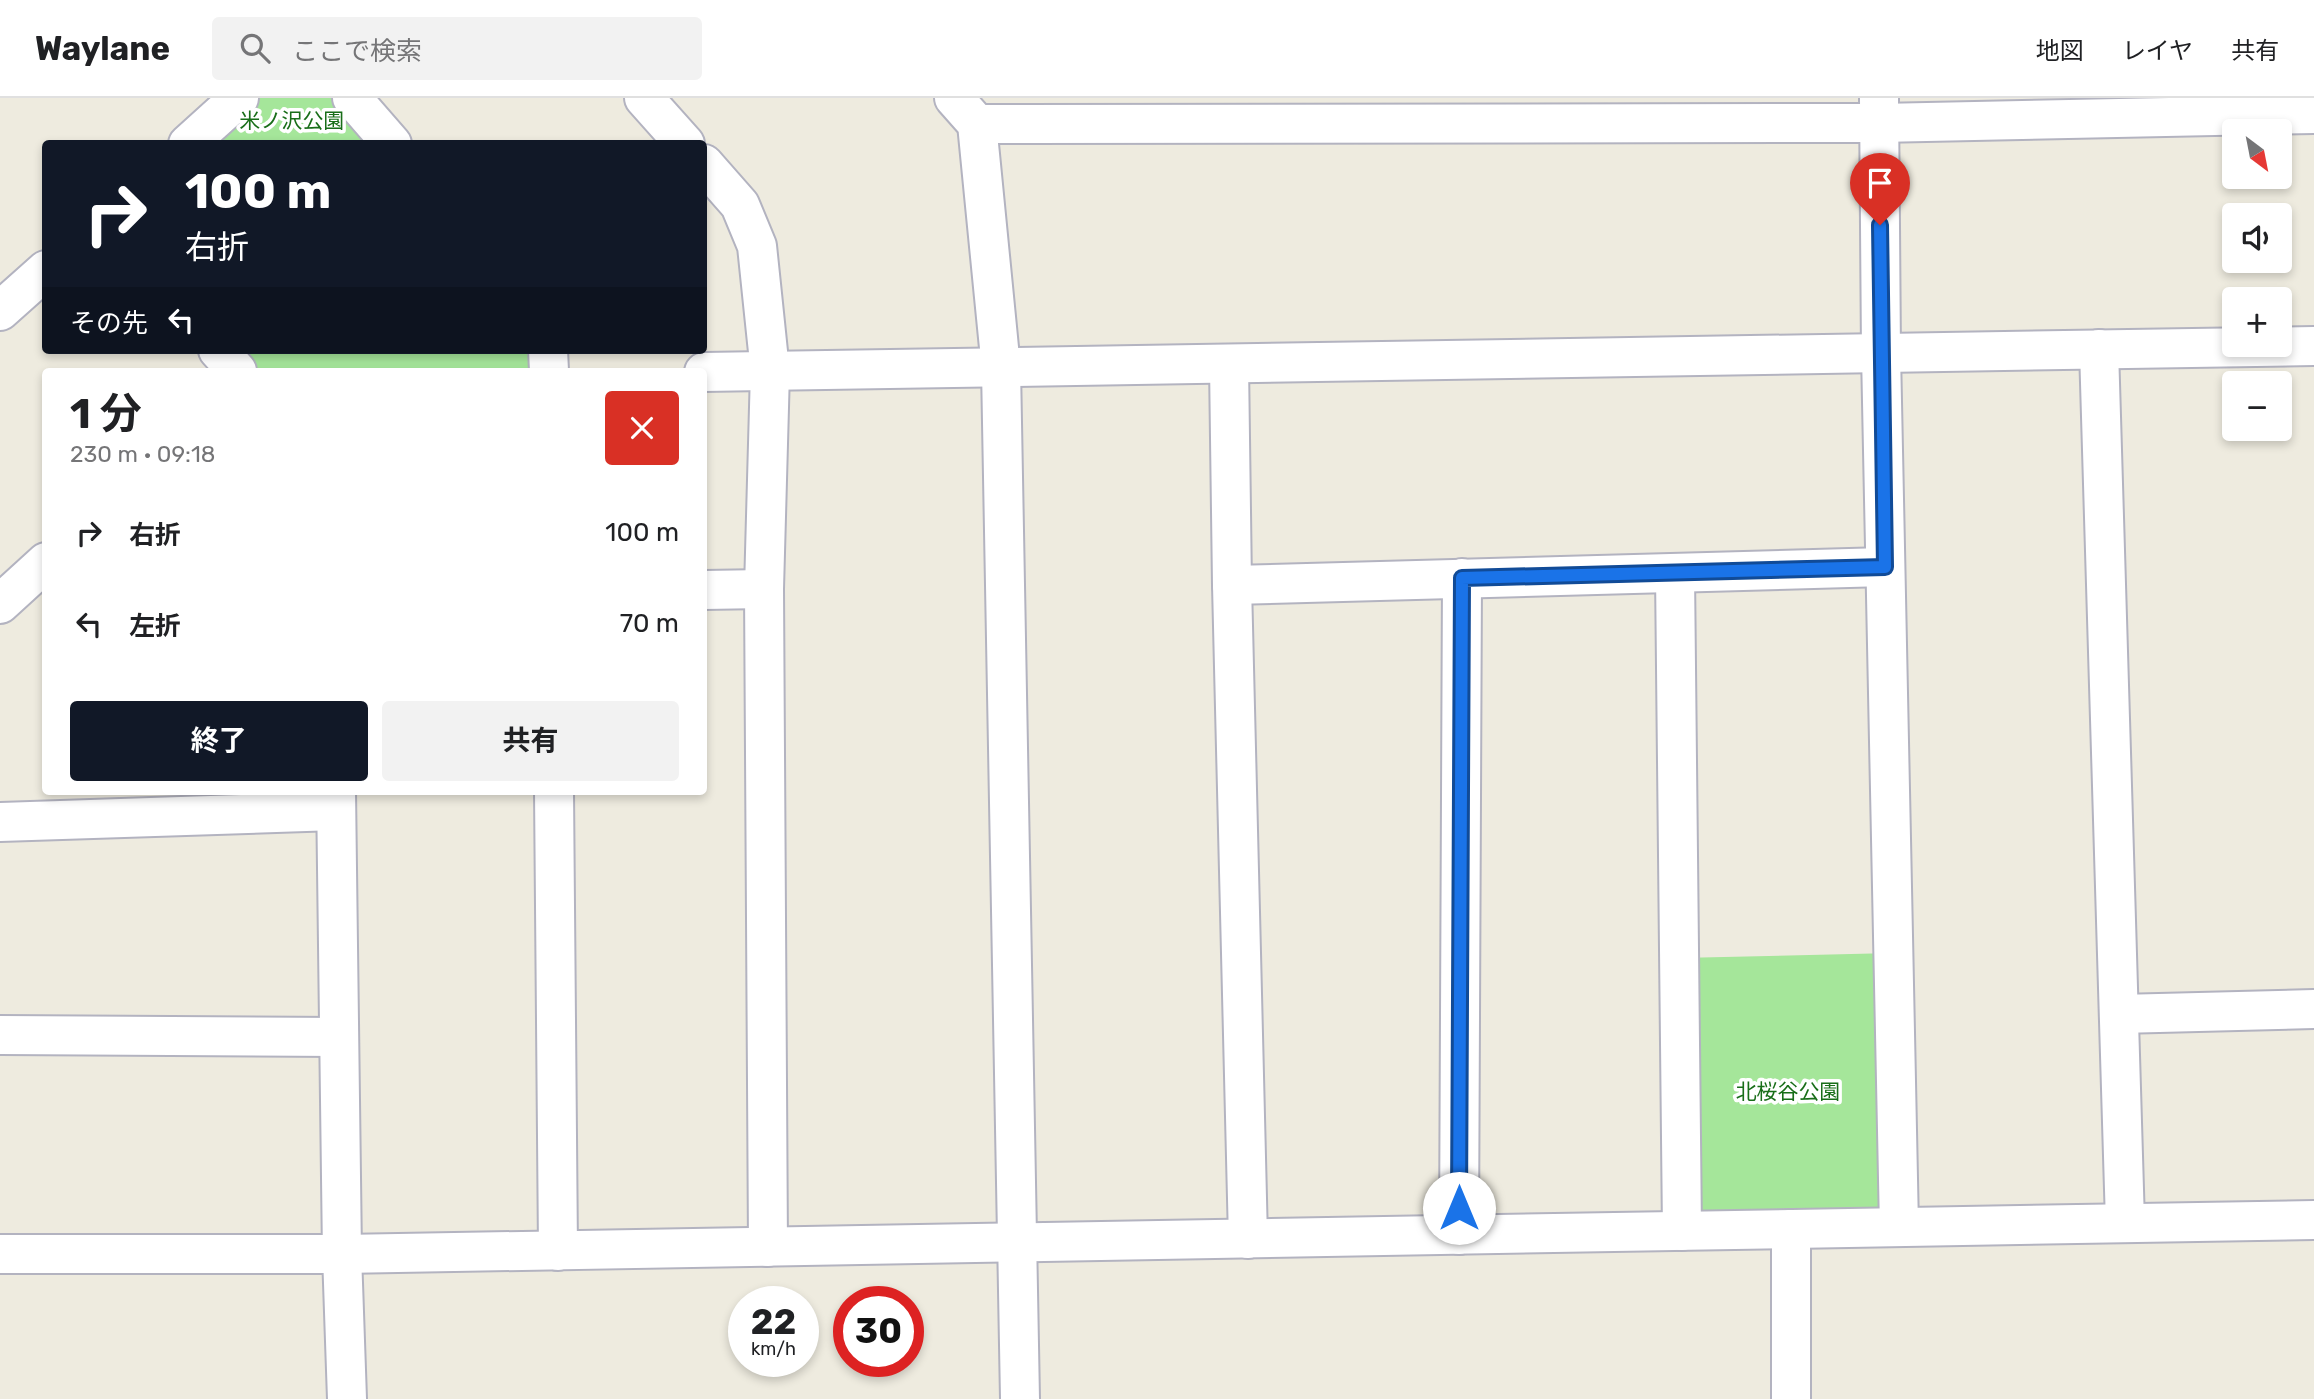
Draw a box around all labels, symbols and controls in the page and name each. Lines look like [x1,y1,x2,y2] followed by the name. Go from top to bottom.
[212,17,702,80] search box
[35,29,170,68] text: Waylane
[236,29,274,67] icon: search
[292,36,422,67] text: ここで検索
[2036,37,2084,65] text: 地図
[2122,37,2193,65] text: レイヤ
[2231,37,2279,65] text: 共有
[240,108,345,133] park label: 米ノ沢公園
[2222,119,2292,189] north arrow
[2222,119,2292,441] map controls
[1850,153,1910,225] pin
[185,162,331,220] text: 100 m
[1861,164,1899,202] icon: arrive
[70,168,161,259] icon: right
[2222,203,2292,273] button: sound
[185,228,249,266] text: 右折
[2222,287,2292,357] button: +
[162,301,200,339] icon: left
[70,308,148,339] text: その先
[2222,371,2292,441] button: −
[70,389,142,439] text: 1 分
[605,391,679,465] button: close
[70,440,215,468] text: 230 m · 09:18
[70,514,108,552] icon: right
[605,517,679,548] text: 100 m
[129,520,181,551] text: 右折
[70,605,108,643] icon: left
[620,608,679,639] text: 70 m
[129,611,181,642] text: 左折
[70,701,368,781] button: 終了
[382,701,679,781] button: 共有
[1736,1079,1841,1104] park label: 北桜谷公園
[1422,1171,1496,1245] position arrow
[833,1286,924,1377] speed limit sign: 30
[751,1301,796,1343] text: 22
[751,1338,796,1360] text: km/h

